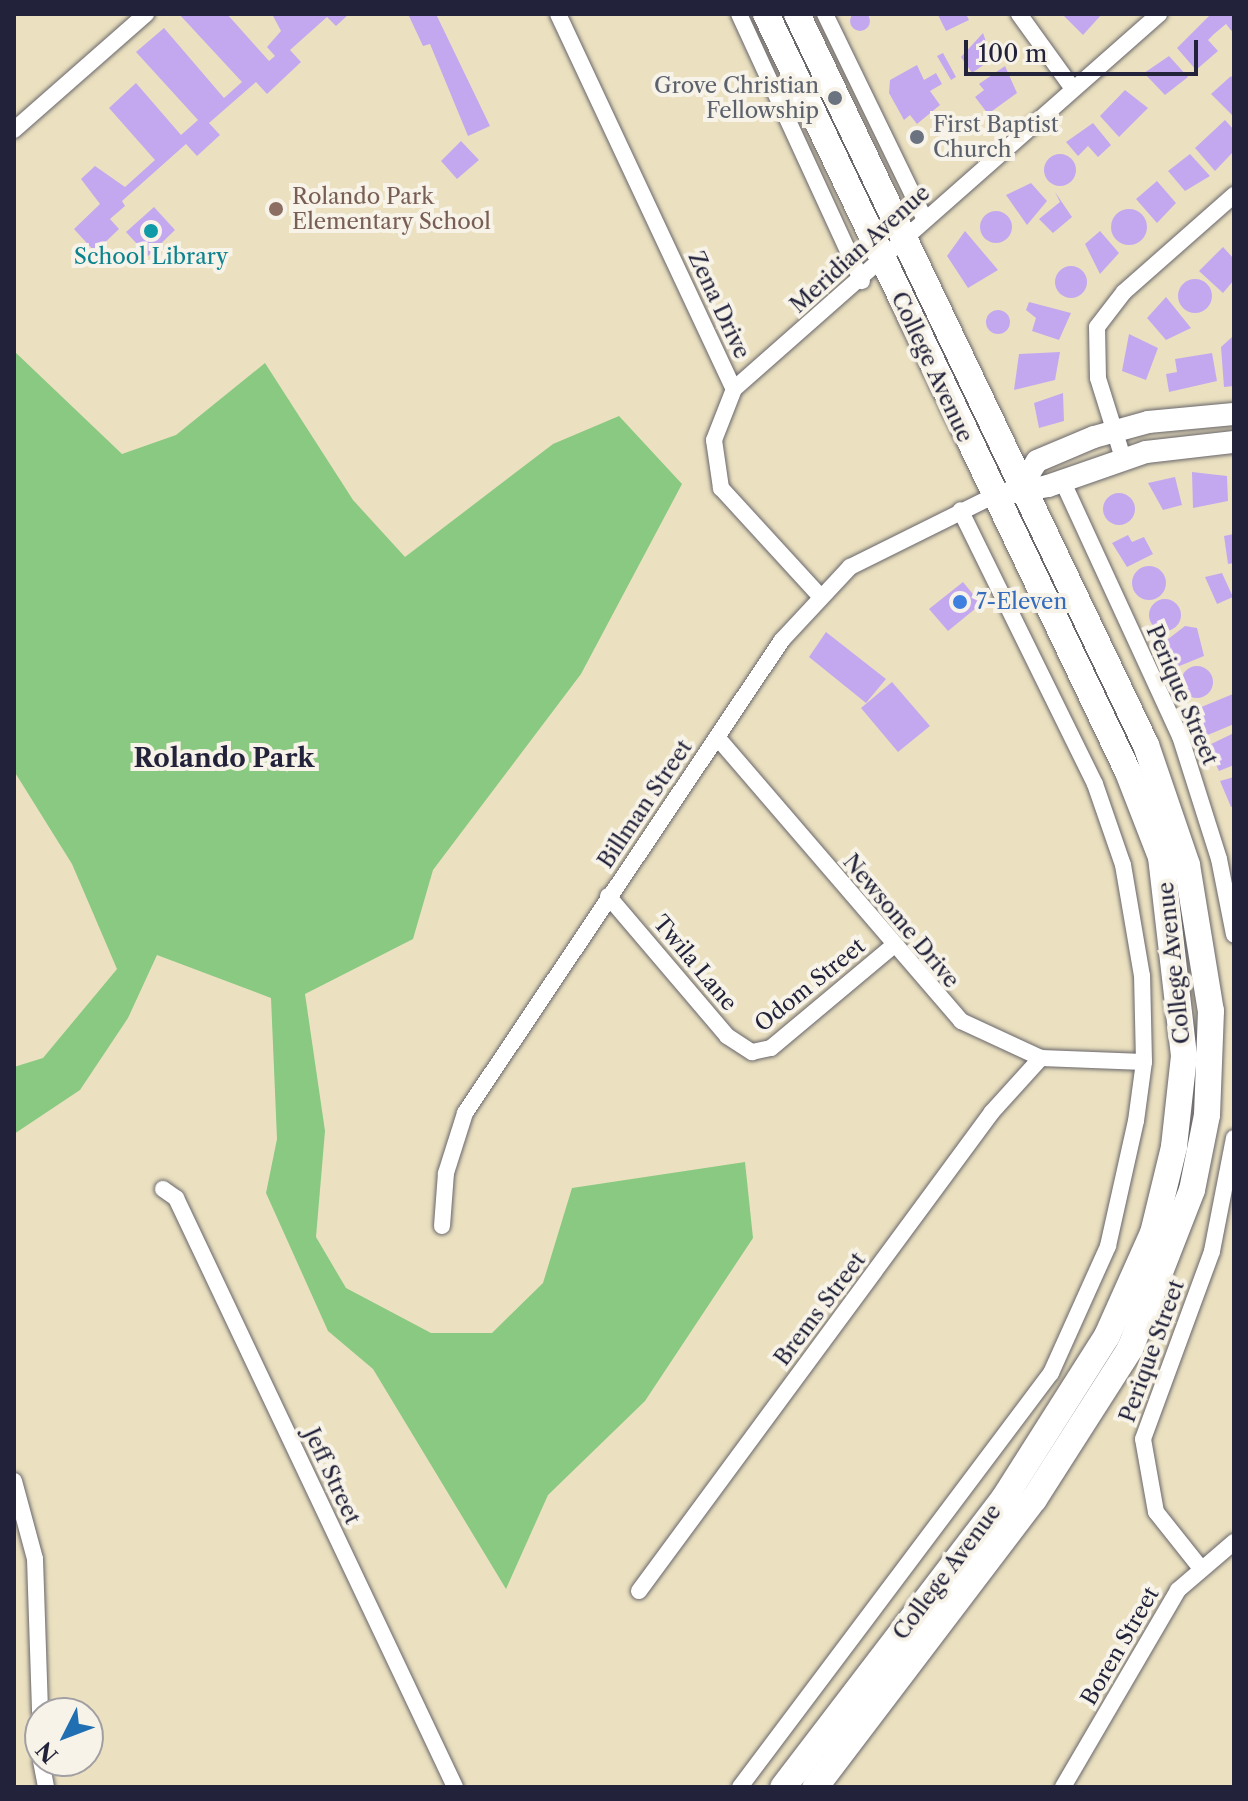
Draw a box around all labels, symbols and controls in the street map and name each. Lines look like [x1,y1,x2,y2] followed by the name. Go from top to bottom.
[968,24,1202,74] scale bar
[978,39,1047,68] text: 100 m
[654,72,819,124] place label: Grove Christian Fellowship
[826,89,844,107] marker: Grove Christian Fellowship
[933,111,1059,162] place label: First Baptist Church
[908,128,926,146] marker: First Baptist Church
[784,179,936,319] street label: Meridian Avenue
[292,183,491,234] place label: Rolando Park Elementary School
[267,200,285,218] marker: Rolando Park Elementary School
[142,222,160,240] marker: School Library
[74,244,228,270] place label: School Library
[683,247,755,363] street label: Zena Drive
[885,287,979,447] street label: College Avenue
[976,589,1067,615] place label: 7-Eleven
[951,593,969,611] marker: 7-Eleven
[1141,621,1223,769] street label: Perique Street
[592,735,698,873] street label: Billman Street
[134,743,314,775] district label: Rolando Park
[837,849,965,993] street label: Newsome Drive
[1152,880,1196,1046] street label: College Avenue
[647,910,743,1016] street label: Twila Lane
[750,933,870,1037] street label: Odom Street
[769,1247,871,1371] street label: Brems Street
[1114,1276,1190,1426] street label: Perique Street
[298,1424,366,1528] street label: Jeff Street
[887,1499,1007,1645] street label: College Avenue
[1076,1582,1164,1710] street label: Boren Street
[24,1697,104,1777] north arrow
[31,1736,64,1768] text: N

